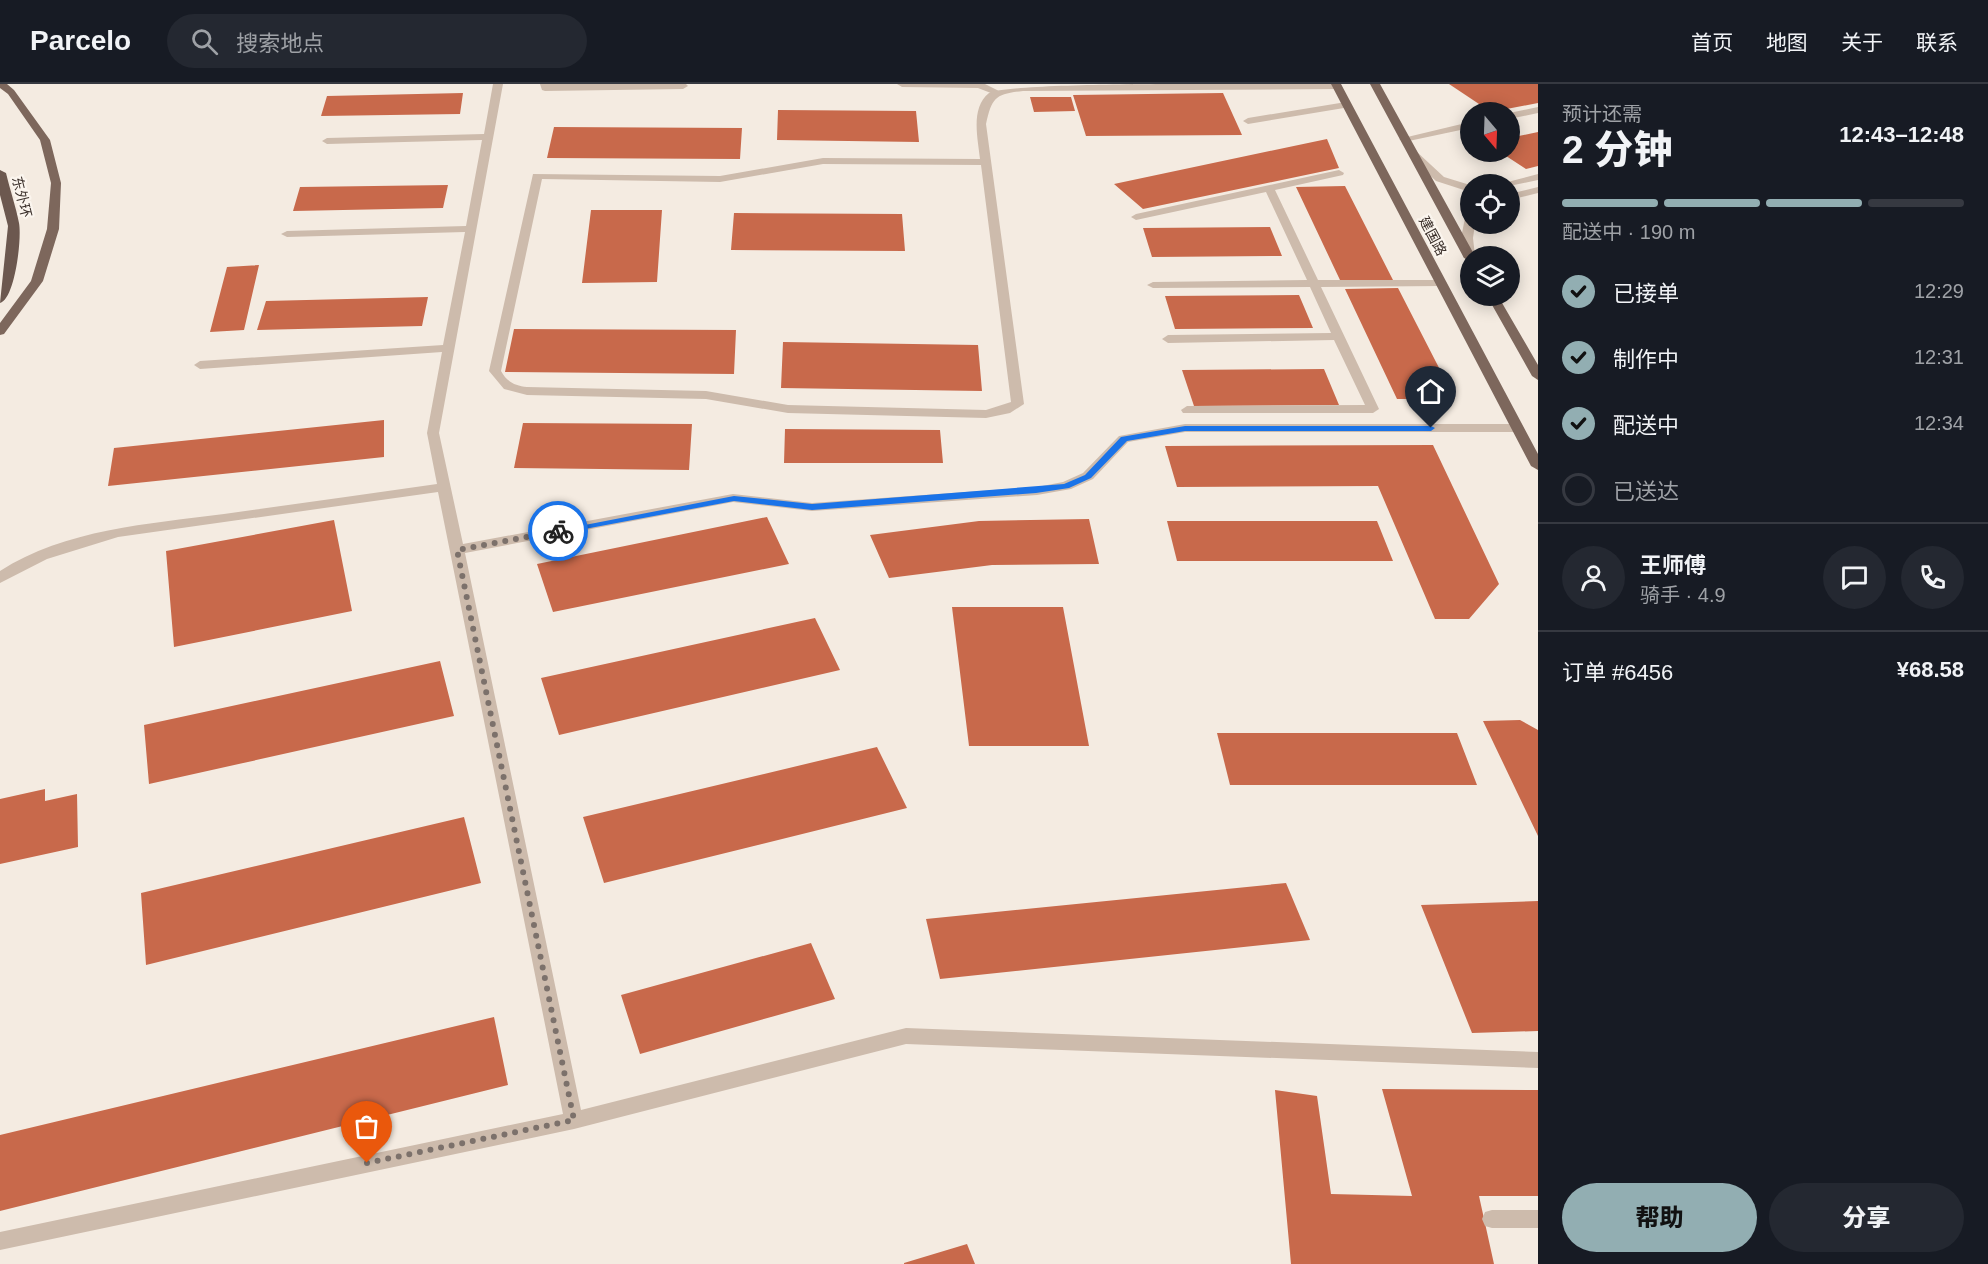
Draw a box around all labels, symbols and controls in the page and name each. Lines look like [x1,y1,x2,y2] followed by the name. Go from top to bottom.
[167,14,587,68] search box
[30,25,131,56] text: Parcelo
[188,25,221,58] icon: search
[236,31,324,56] text: 搜索地点
[1691,31,1733,54] text: 首页
[1766,31,1808,54] text: 地图
[1841,31,1883,54] text: 关于
[1916,31,1958,54] text: 联系
[1460,102,1520,162] north arrow
[1460,102,1520,306] map controls
[1562,103,1642,125] text: 预计还需
[1839,122,1964,147] text: 12:43–12:48
[1562,128,1673,171] text: 2 分钟
[1460,174,1520,234] button: locate
[9,175,35,219] street label: 东外环
[1416,214,1450,258] street label: 建国路
[1562,221,1695,243] text: 配送中 · 190 m
[1460,246,1520,306] button: layers
[1562,275,1595,308] icon: check
[1914,280,1964,302] text: 12:29
[1613,281,1679,306] text: 已接单
[1562,341,1595,374] icon: check
[1914,346,1964,368] text: 12:31
[1613,347,1679,372] text: 制作中
[1405,366,1456,428] pin
[1414,375,1447,408] icon: home
[1562,407,1595,440] icon: check
[1914,412,1964,434] text: 12:34
[1613,413,1679,438] text: 配送中
[1613,479,1679,504] text: 已送达
[528,501,588,561] courier
[542,515,575,548] icon: bike
[1562,546,1625,609] button: person
[1823,546,1886,609] button: chat
[1901,546,1964,609] button: phone
[1640,553,1706,578] text: 王师傅
[1640,584,1726,606] text: 骑手 · 4.9
[1897,657,1964,682] text: ¥68.58
[1562,660,1673,685] text: 订单 #6456
[341,1101,392,1163] pin
[350,1110,383,1143] icon: bag
[1562,1183,1757,1252] button: 帮助
[1769,1183,1964,1252] button: 分享

